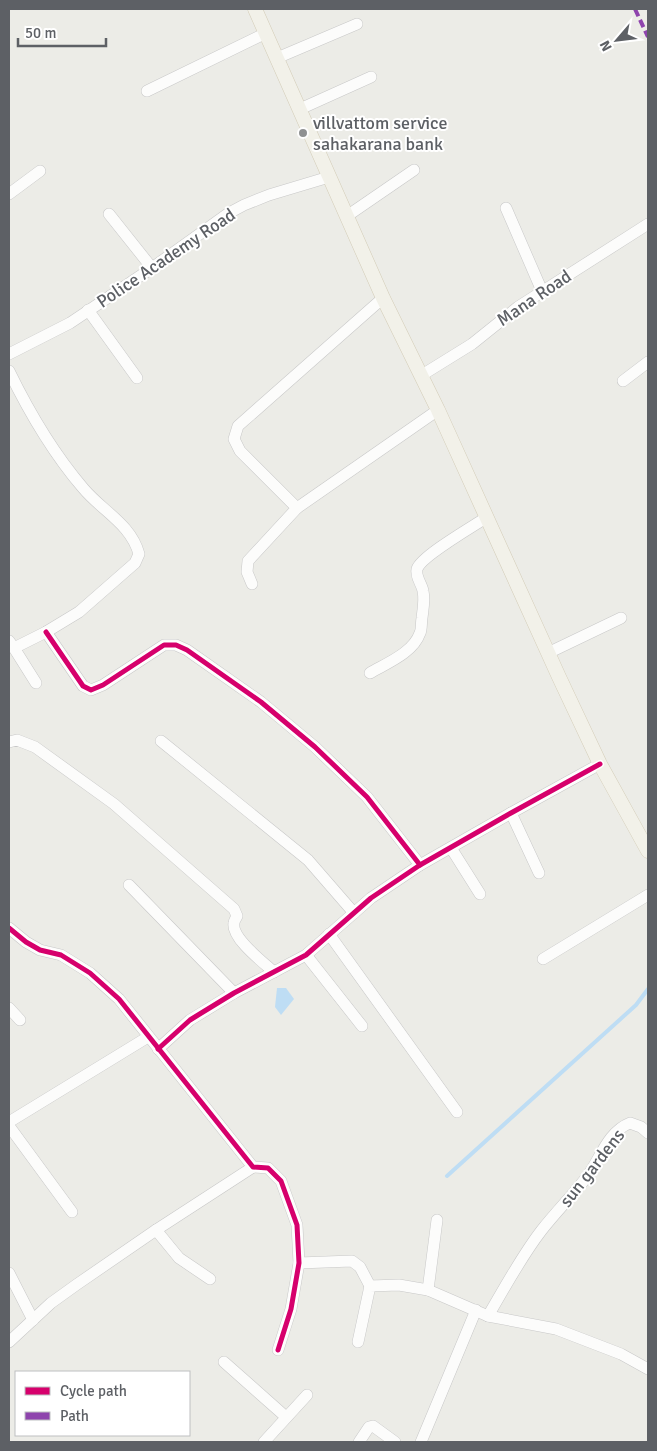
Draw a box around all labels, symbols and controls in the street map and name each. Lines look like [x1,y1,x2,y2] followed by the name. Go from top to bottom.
[18,15,105,47] scale bar
[592,15,642,65] north arrow
[25,24,56,42] text: 50 m
[596,38,616,54] text: N
[313,112,448,155] place label: villvattom service sahakarana bank
[297,127,309,139] marker: villvattom service sahakarana bank
[93,203,239,313] street label: Police Academy Road
[493,265,575,331] street label: Mana Road
[555,1125,629,1211] street label: sun gardens
[15,1371,190,1436] legend
[60,1382,127,1400] text: Cycle path
[60,1407,89,1425] text: Path

